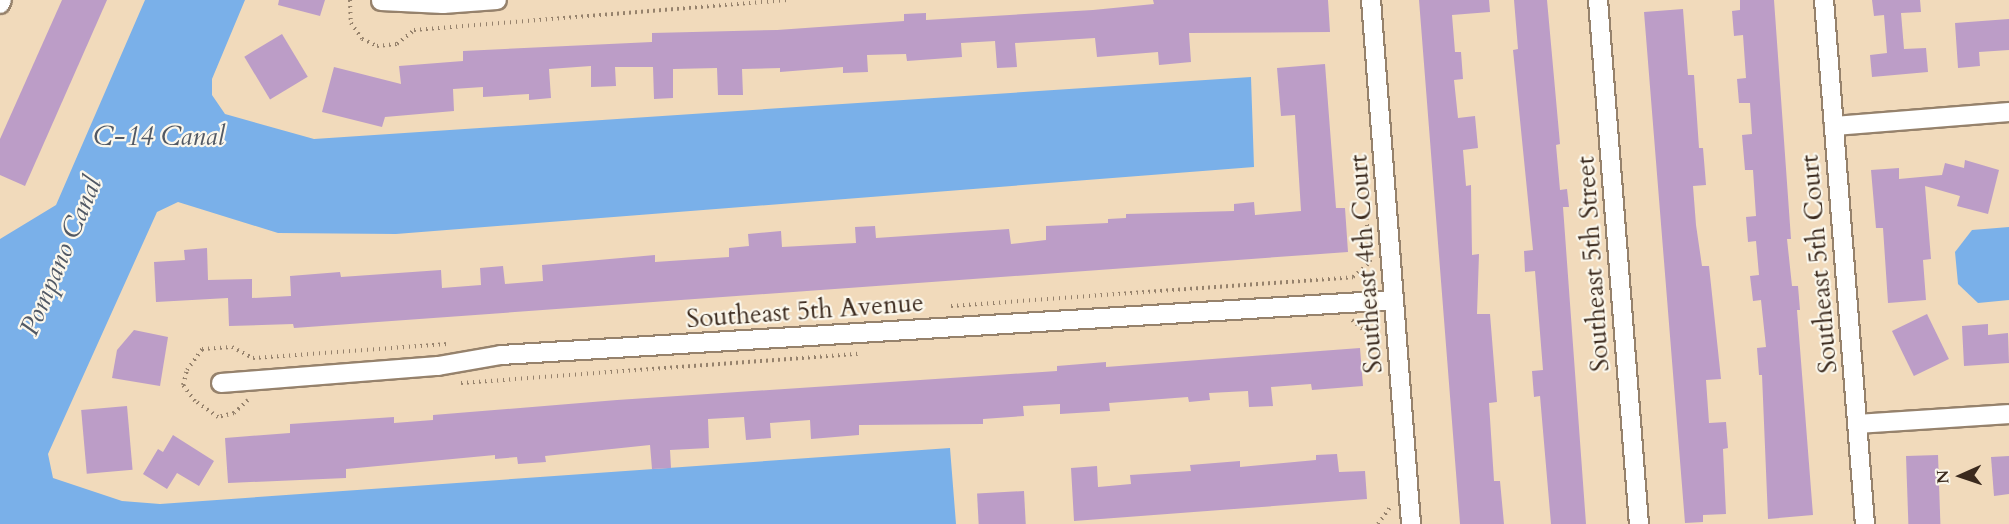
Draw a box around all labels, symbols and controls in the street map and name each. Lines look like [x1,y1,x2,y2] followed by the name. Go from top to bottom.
[93,121,225,153] water label: C-14 Canal
[1343,153,1389,375] street label: Southeast 4th Court
[1794,153,1844,375] street label: Southeast 5th Court
[1570,155,1616,373] street label: Southeast 5th Street
[13,172,109,340] water label: Pompano Canal
[685,287,925,335] street label: Southeast 5th Avenue
[1931,446,1991,506] north arrow
[1932,469,1954,484] text: N

